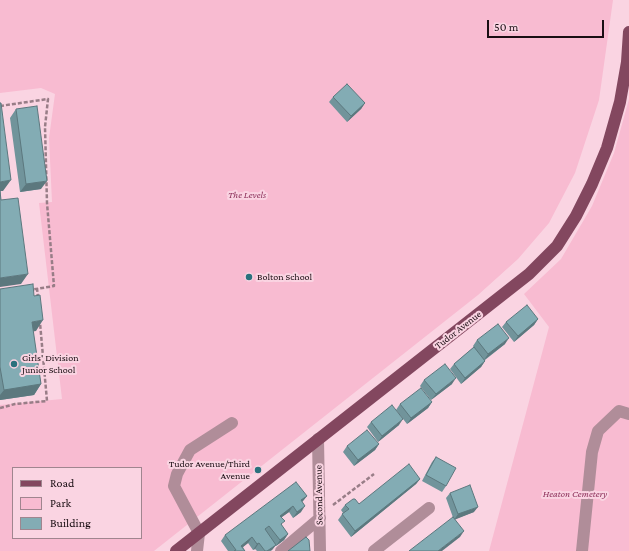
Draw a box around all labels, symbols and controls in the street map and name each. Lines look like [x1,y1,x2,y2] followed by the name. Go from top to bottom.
[489,12,606,38] scale bar
[494,20,518,34] text: 50 m
[228,189,266,201] park label: The Levels
[257,271,312,283] place label: Bolton School
[244,272,254,282] marker: Bolton School
[432,308,484,352] street label: Tudor Avenue
[22,352,79,376] place label: Girls' Division Junior School
[9,359,19,369] marker: Girls' Division Junior School
[169,458,250,482] place label: Tudor Avenue/Third Avenue
[253,465,263,475] marker: Tudor Avenue/Third Avenue
[312,465,326,525] street label: Second Avenue
[12,467,142,539] legend
[50,476,74,490] text: Road
[543,488,607,500] park label: Heaton Cemetery
[50,496,71,510] text: Park
[50,516,91,530] text: Building

